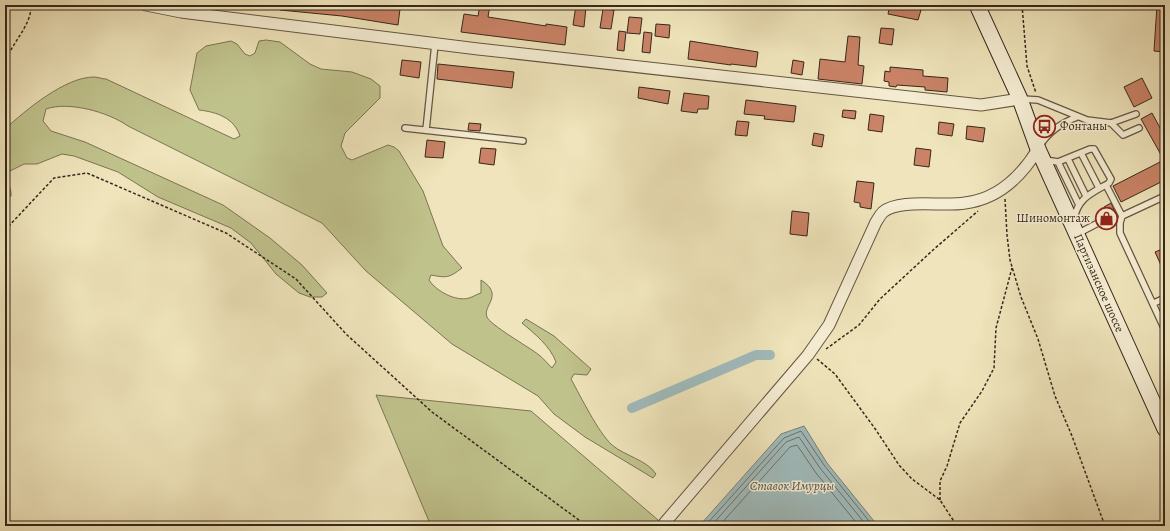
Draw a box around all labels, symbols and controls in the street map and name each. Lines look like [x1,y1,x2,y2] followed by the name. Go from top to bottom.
[1032,113,1058,139] bus stop icon: Фонтаны
[1060,118,1107,134] place label: Фонтаны
[1093,205,1119,231] shop icon: Шиномонтаж
[1016,210,1090,226] place label: Шиномонтаж
[1070,231,1128,335] street label: Партизанское шоссе
[750,477,834,494] water label: Ставок Имурцы

